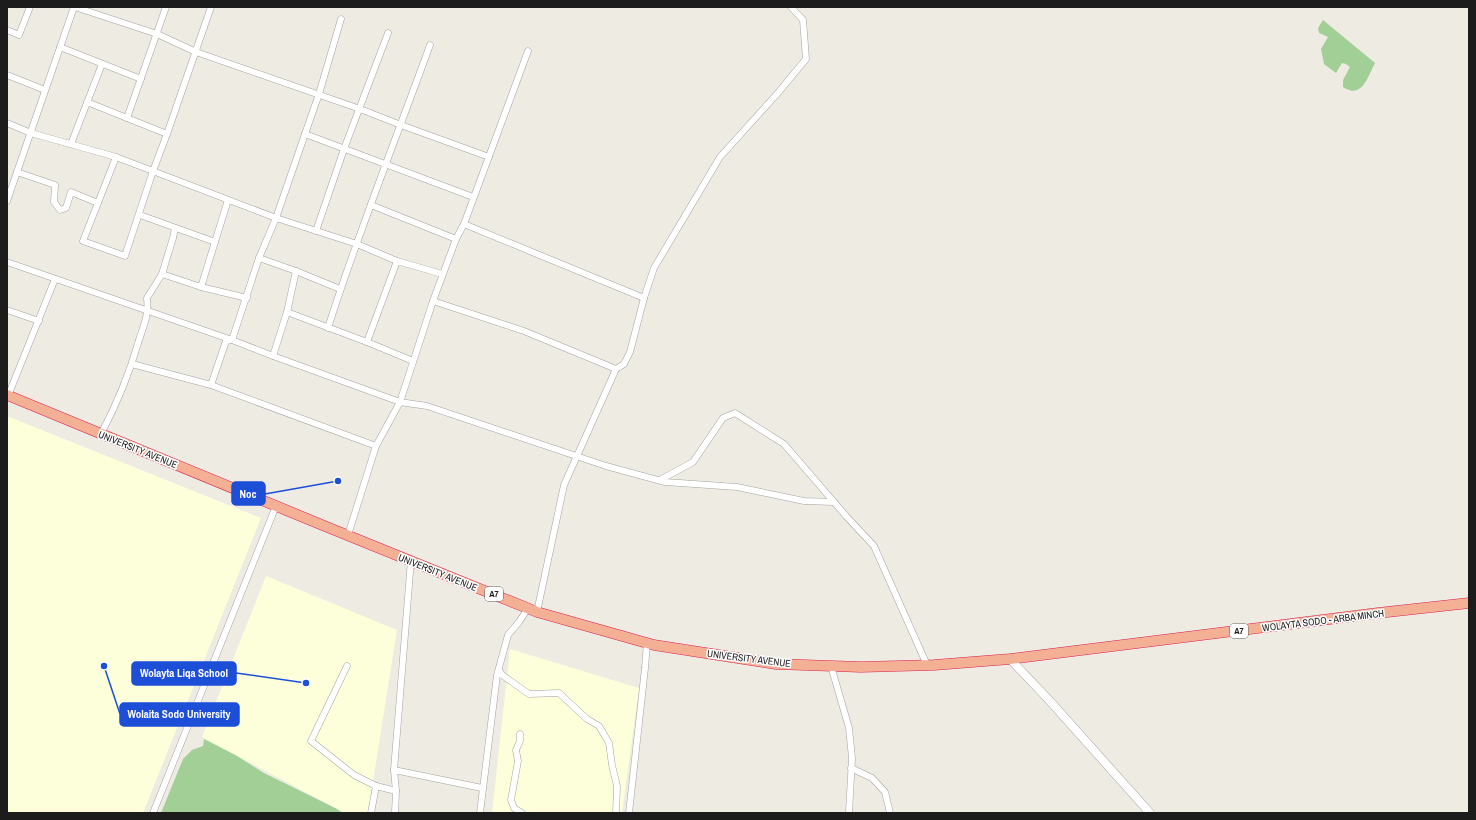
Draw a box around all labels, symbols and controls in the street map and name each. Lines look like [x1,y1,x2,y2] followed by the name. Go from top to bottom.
[96,428,179,471] street label: UNIVERSITY AVENUE
[232,482,265,505] callout: Noc
[239,487,257,501] text: Noc
[396,551,479,594] street label: UNIVERSITY AVENUE
[485,587,503,601] road number: A7
[1261,607,1385,634] street label: WOLAYTA SODO - ARBA MINCH
[1230,624,1248,638] road number: A7
[706,647,791,670] street label: UNIVERSITY AVENUE
[132,662,236,685] callout: Wolayta Liqa School
[140,666,228,680] text: Wolayta Liqa School
[120,703,239,726] callout: Wolaita Sodo University
[127,707,231,721] text: Wolaita Sodo University

